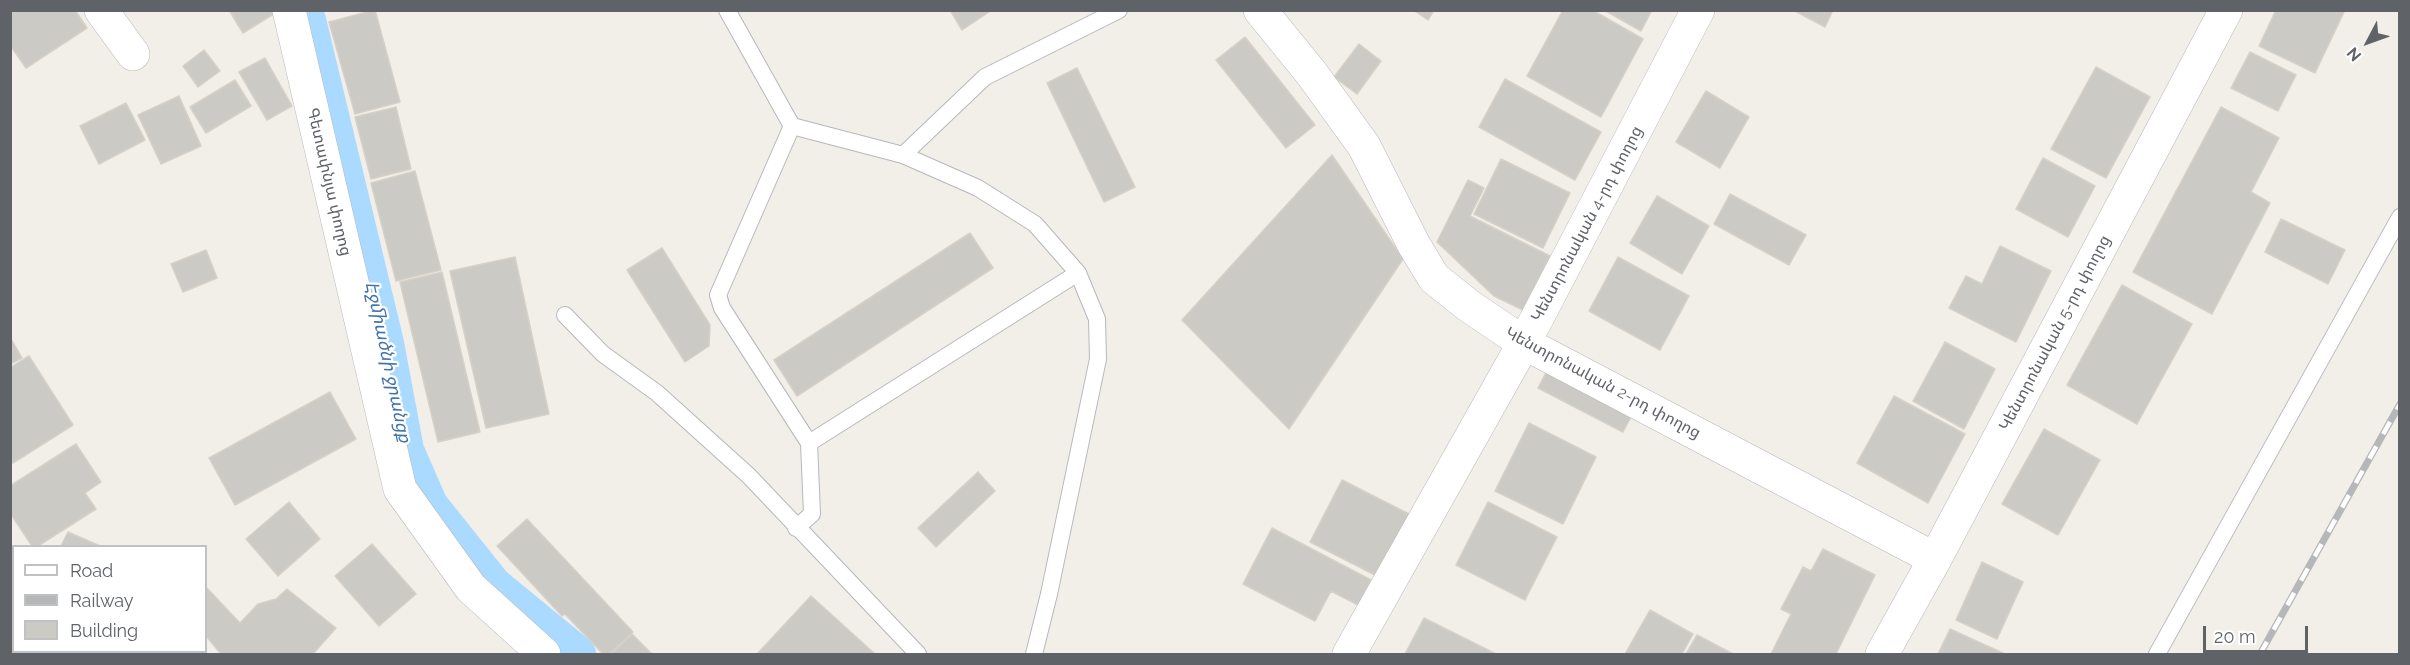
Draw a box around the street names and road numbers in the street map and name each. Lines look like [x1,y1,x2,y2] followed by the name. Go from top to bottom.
[303,106,355,258] street label: Գետափնյա փողոց
[1527,123,1647,325] street label: Կենտրոնական 4-րդ փողոց
[1995,232,2115,434] street label: Կենտրոնական 5-րդ փողոց
[1502,323,1704,443] street label: Կենտրոնական 2-րդ փողոց

